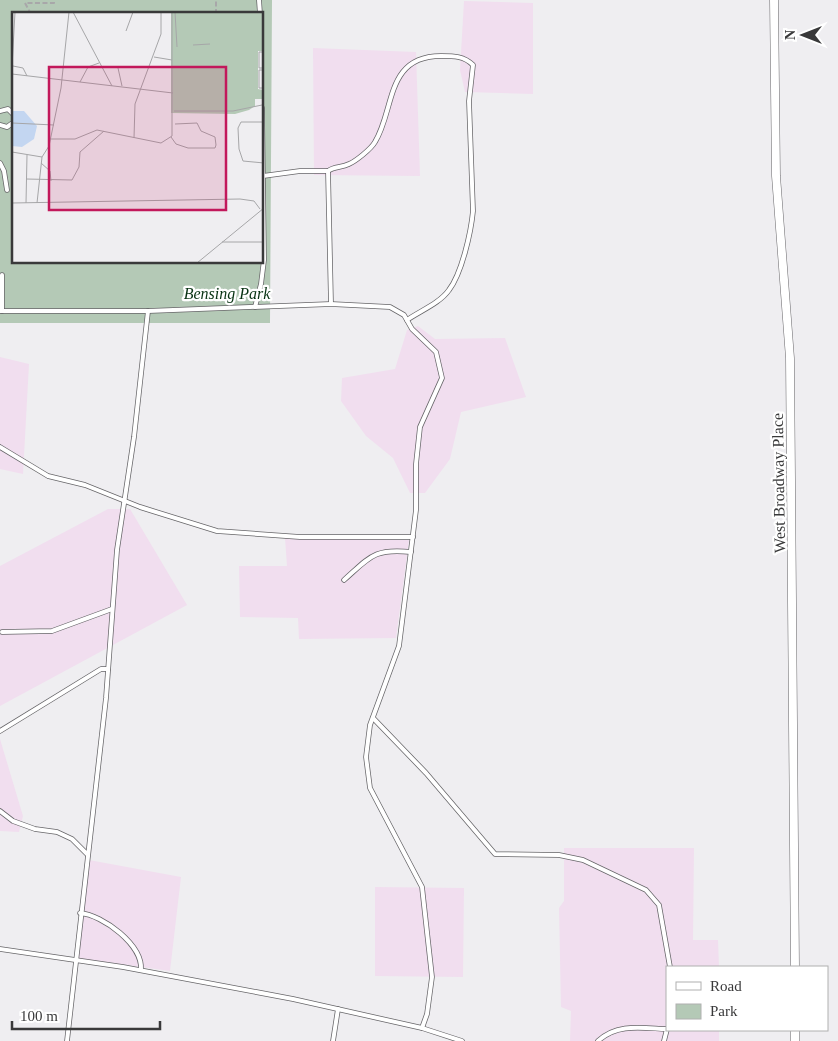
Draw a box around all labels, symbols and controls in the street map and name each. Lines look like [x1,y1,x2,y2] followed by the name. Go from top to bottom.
[778,10,828,60] north arrow
[12,12,264,264] inset map
[783,30,798,40] text: N
[184,285,271,303] park label: Bensing Park
[769,413,789,553] street label: West Broadway Place
[666,966,828,1031] legend
[710,978,742,994] text: Road
[12,998,160,1030] scale bar
[710,1003,738,1019] text: Park
[20,1008,58,1024] text: 100 m

